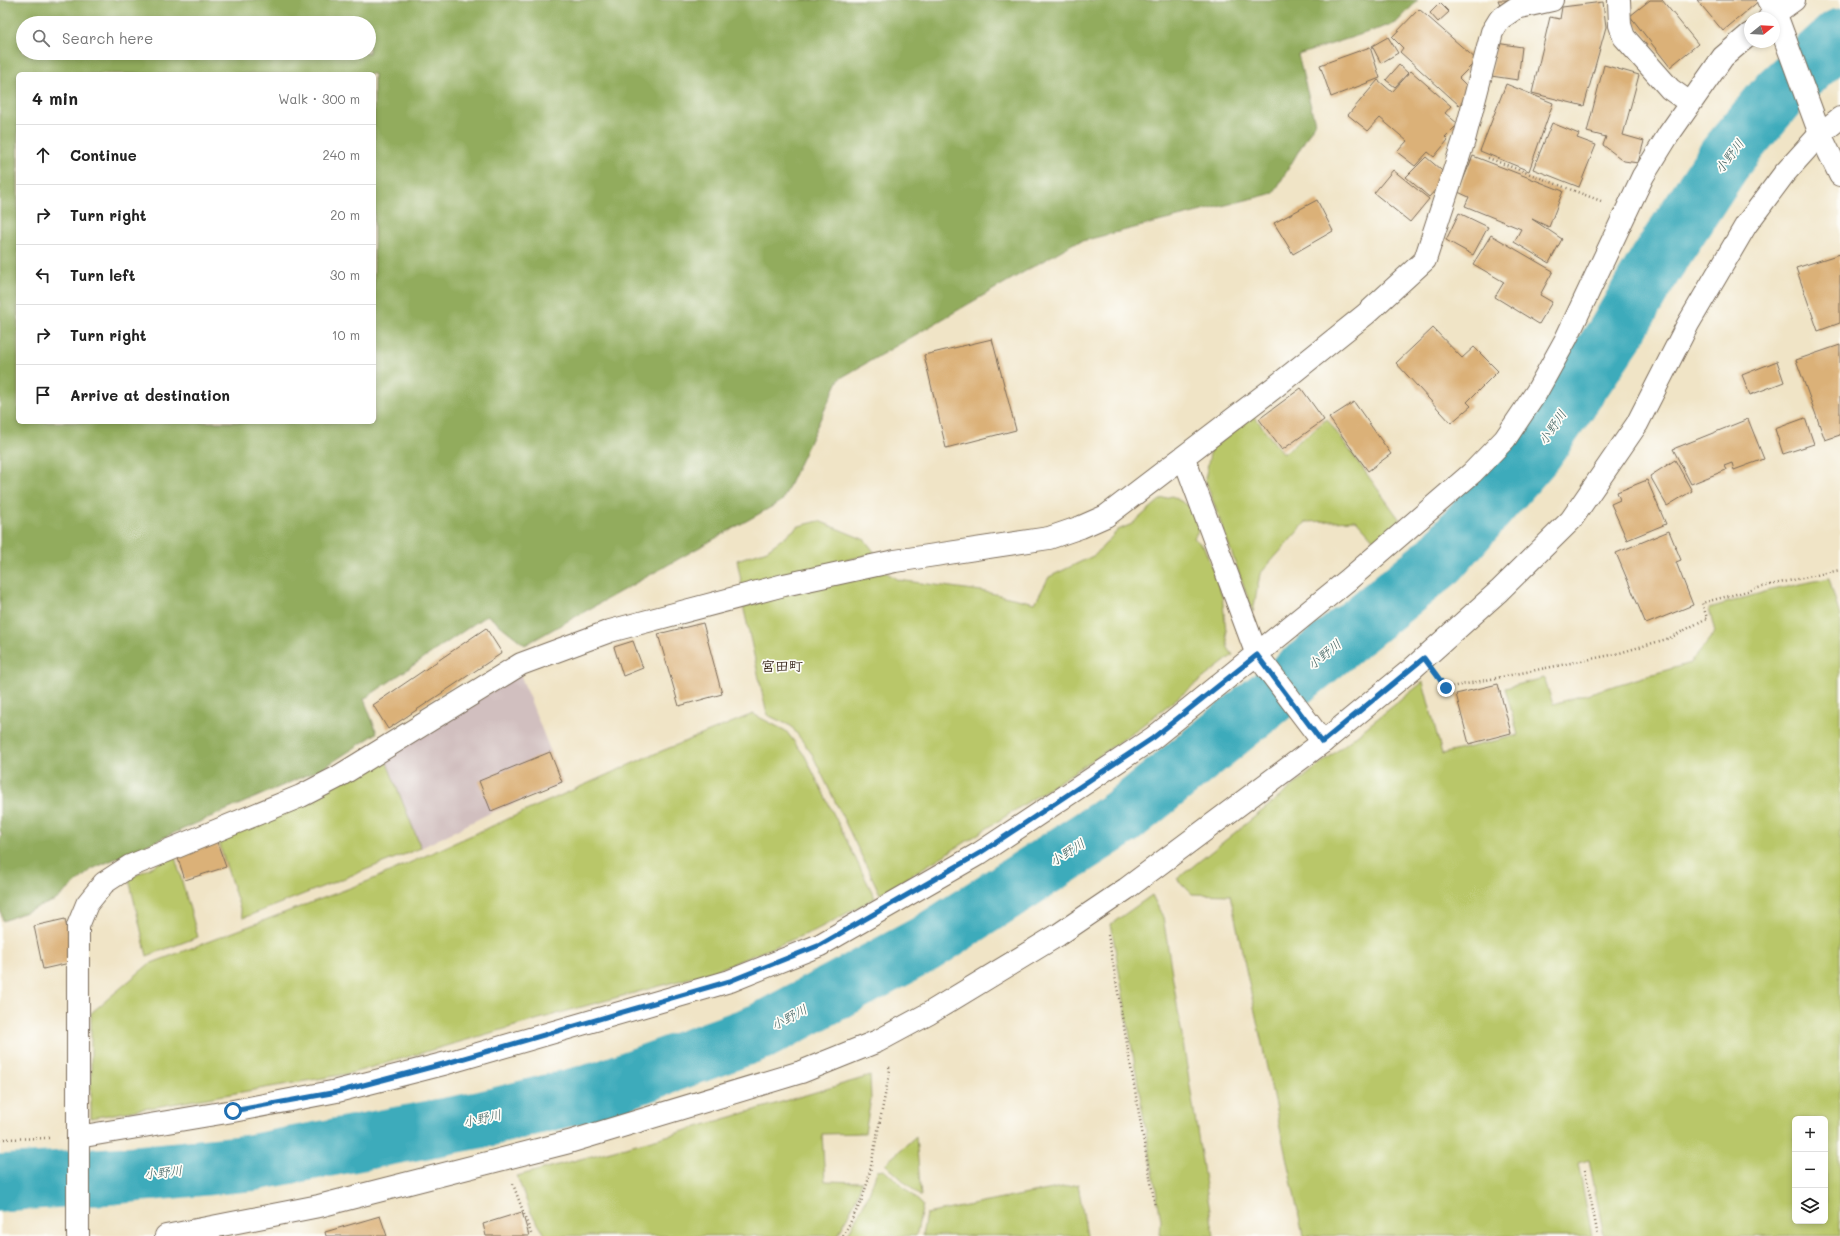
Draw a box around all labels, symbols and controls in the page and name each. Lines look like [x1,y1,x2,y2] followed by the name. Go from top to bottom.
[1744,12,1780,48] north arrow
[16,16,376,60] search box
[30,27,52,49] icon: search
[62,28,153,48] text: Search here
[32,87,78,109] text: 4 min
[278,90,360,107] text: Walk · 300 m
[1710,135,1747,176] water label: 小野川
[32,144,54,166] icon: ahead
[70,145,137,165] text: Continue
[323,146,360,163] text: 240 m
[32,204,54,226] icon: right
[70,205,147,225] text: Turn right
[330,206,360,223] text: 20 m
[32,264,54,286] icon: left
[70,265,135,285] text: Turn left
[330,266,360,283] text: 30 m
[32,324,54,346] icon: right
[70,325,147,345] text: Turn right
[332,326,360,343] text: 10 m
[32,384,54,406] icon: arrive
[70,385,230,405] text: Arrive at destination
[1534,406,1570,448] water label: 小野川
[1303,635,1344,672] water label: 小野川
[761,656,803,675] district label: 宮田町
[1437,679,1455,697] route end
[1046,834,1088,869] water label: 小野川
[768,1000,810,1033] water label: 小野川
[224,1102,242,1120] route start
[461,1105,503,1130] water label: 小野川
[1792,1116,1828,1224] map controls
[1792,1116,1828,1152] button: +
[1792,1152,1828,1188] button: −
[143,1161,183,1182] water label: 小野川
[1792,1188,1828,1224] button: layers

